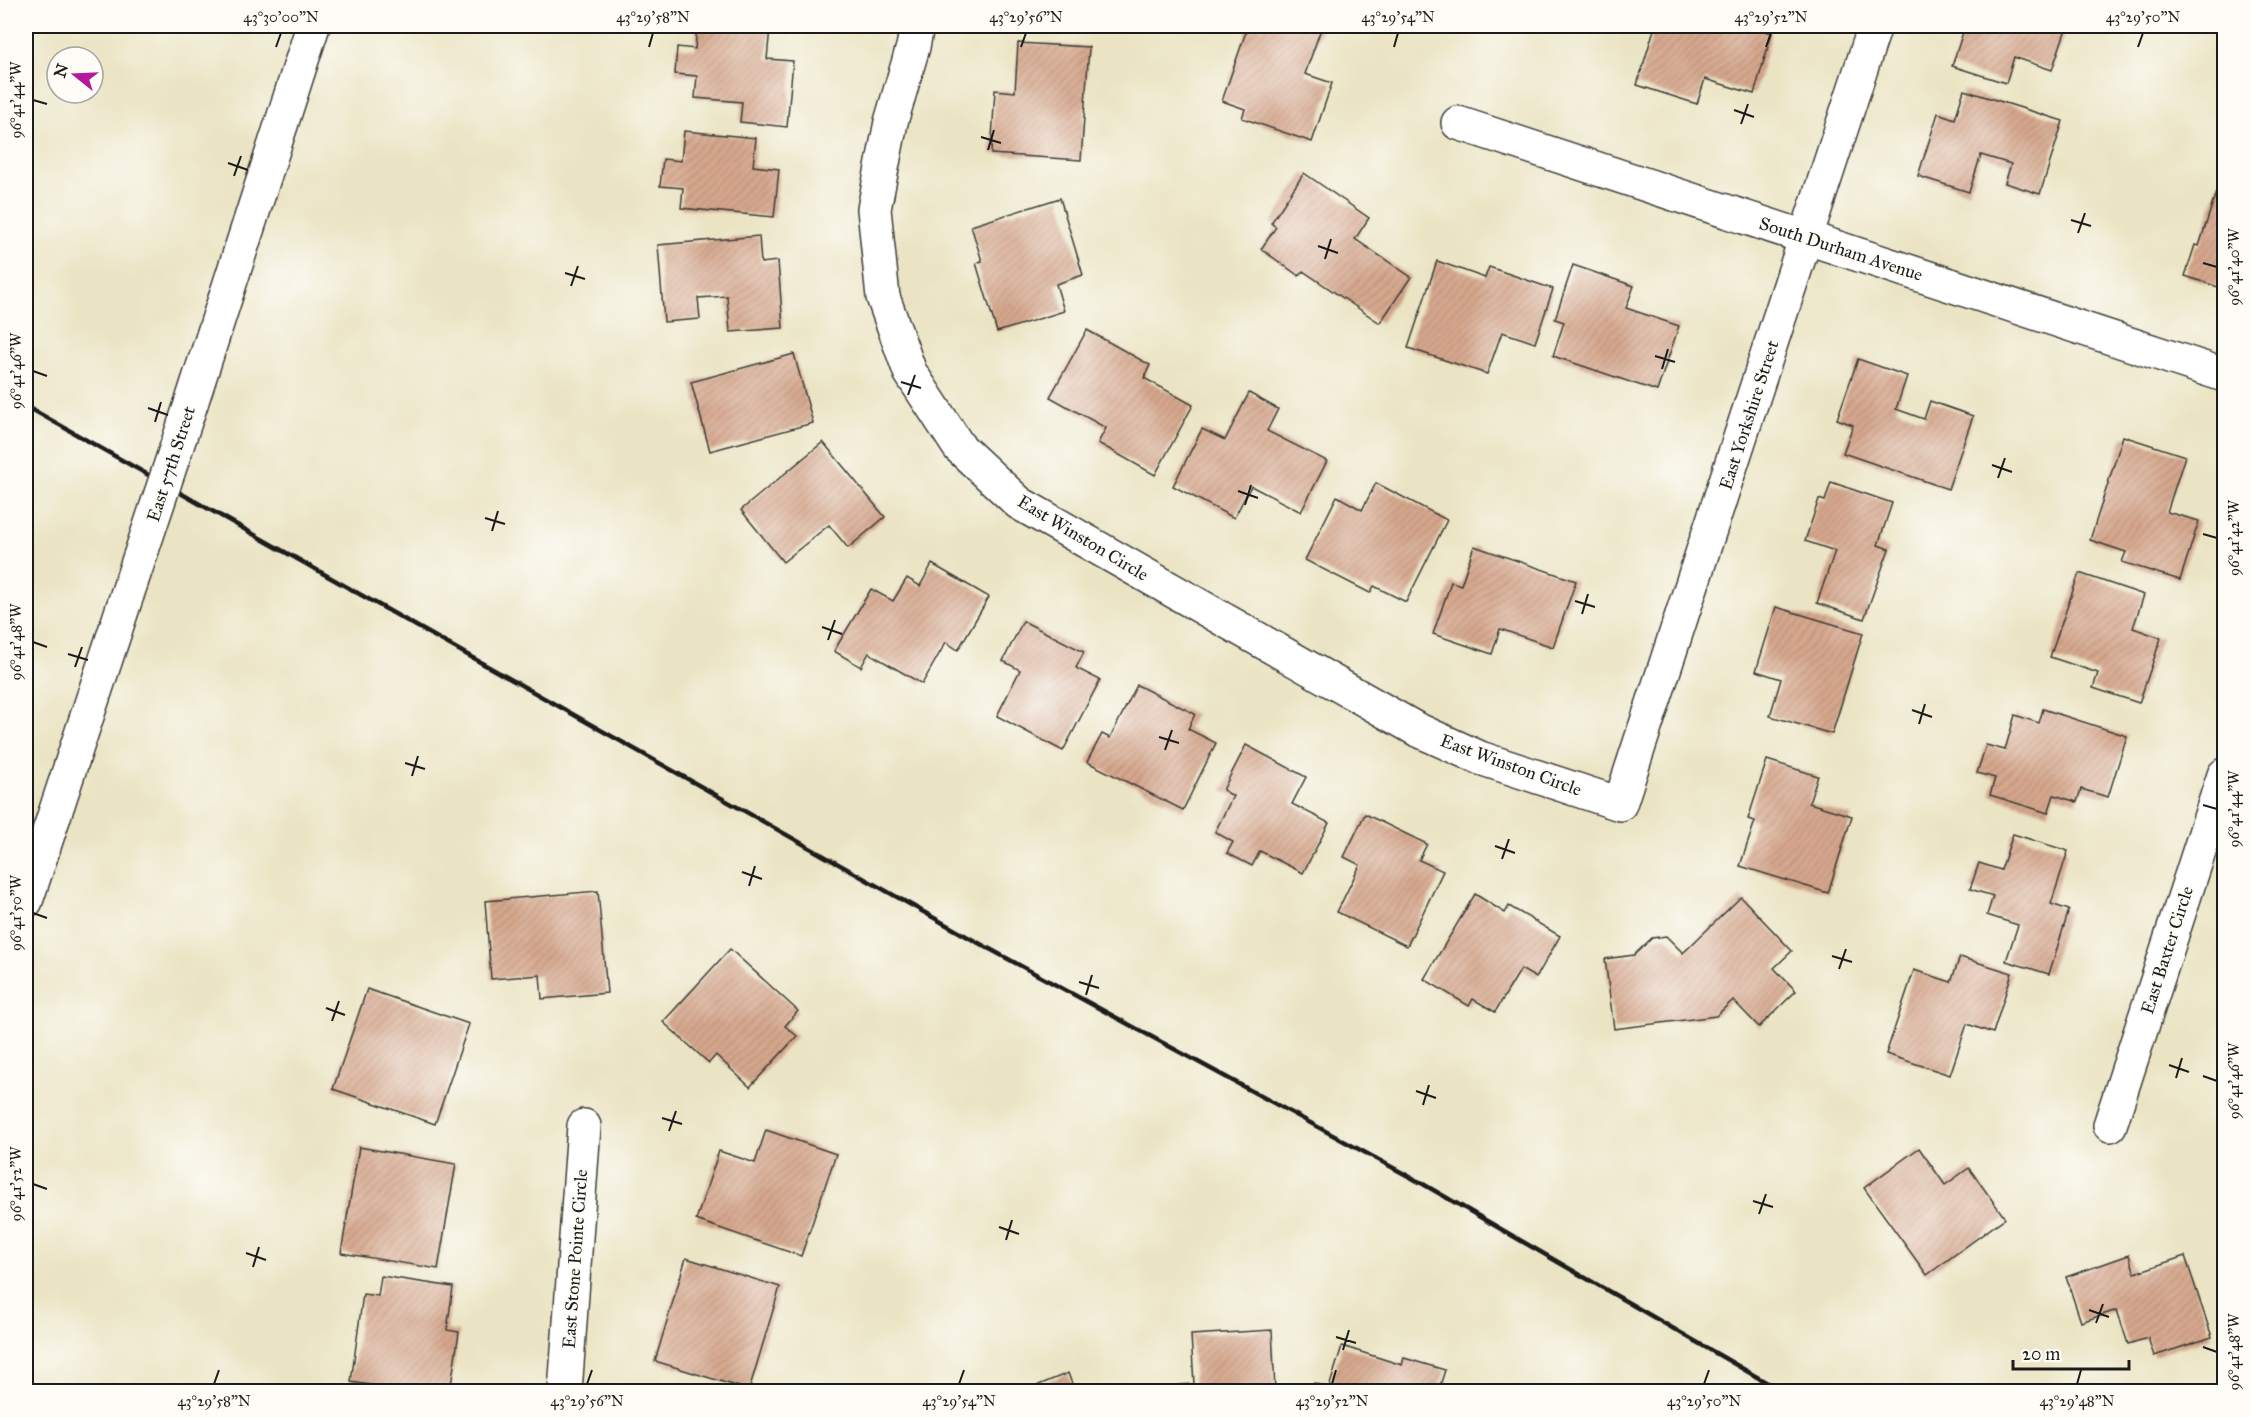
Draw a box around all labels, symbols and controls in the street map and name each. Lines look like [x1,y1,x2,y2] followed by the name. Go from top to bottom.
[243,8,319,26] text: 43°30'00"N
[616,8,690,26] text: 43°29'58"N
[989,8,1063,26] text: 43°29'56"N
[1361,8,1435,26] text: 43°29'54"N
[1734,8,1808,26] text: 43°29'52"N
[2106,8,2180,26] text: 43°29'50"N
[45,45,105,105] north arrow
[7,61,25,139] text: 96°41'44"W
[50,61,72,80] text: N
[1757,212,1925,286] street label: South Durham Avenue
[2225,227,2243,306] text: 96°41'40"W
[7,332,25,409] text: 96°41'46"W
[1714,337,1784,493] street label: East Yorkshire Street
[142,403,200,525] street label: East 57th Street
[1014,490,1152,586] street label: East Winston Circle
[2225,499,2243,576] text: 96°41'42"W
[7,603,25,680] text: 96°41'48"W
[1437,729,1585,801] street label: East Winston Circle
[2225,770,2243,848] text: 96°41'44"W
[7,874,25,951] text: 96°41'50"W
[2136,883,2198,1017] street label: East Baxter Circle
[2225,1042,2243,1119] text: 96°41'46"W
[7,1146,25,1221] text: 96°41'52"W
[558,1169,592,1349] street label: East Stone Pointe Circle
[2225,1313,2243,1390] text: 96°41'48"W
[2013,1333,2128,1371] scale bar
[2022,1343,2060,1365] text: 20 m
[177,1392,251,1410] text: 43°29'58"N
[550,1392,624,1410] text: 43°29'56"N
[922,1392,996,1410] text: 43°29'54"N
[1295,1392,1369,1410] text: 43°29'52"N
[1667,1392,1741,1410] text: 43°29'50"N
[2039,1392,2115,1410] text: 43°29'48"N

